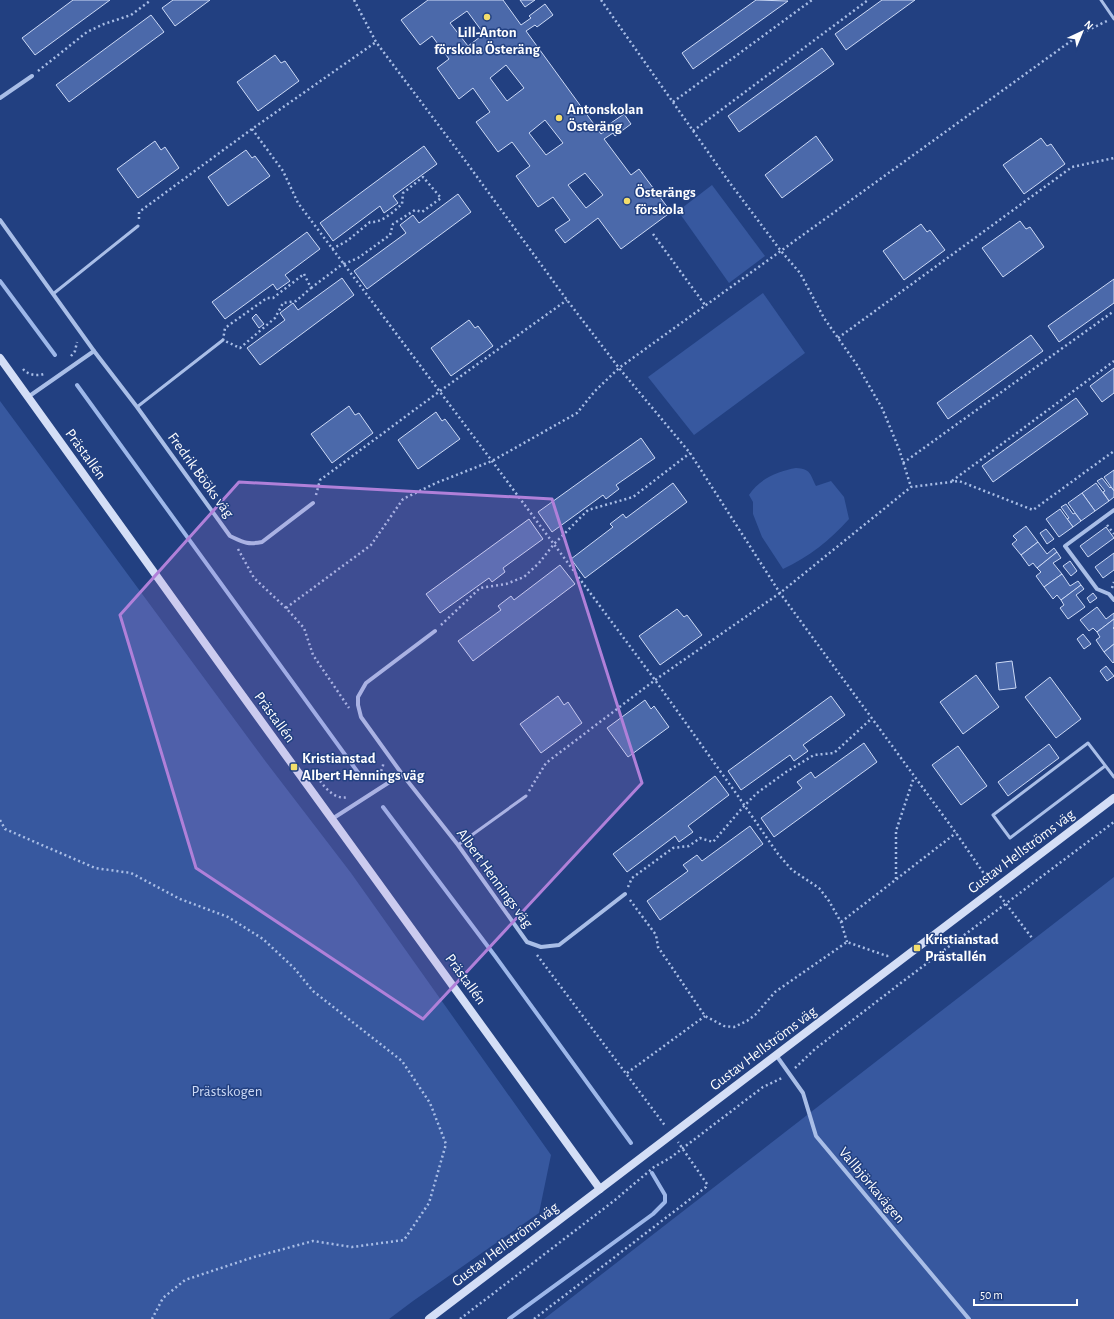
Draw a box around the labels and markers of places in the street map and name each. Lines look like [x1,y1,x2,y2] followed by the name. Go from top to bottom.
[482,12,492,22] marker: Lill-Anton förskola Österäng
[434,25,541,57] place label: Lill-Anton förskola Österäng
[567,102,643,134] place label: Antonskolan Österäng
[554,113,564,123] marker: Antonskolan Österäng
[635,184,696,217] place label: Österängs förskola
[622,196,632,206] marker: Österängs förskola
[302,751,425,783] place label: Kristianstad Albert Hennings väg
[289,762,299,772] marker: Kristianstad Albert Hennings väg
[925,932,999,964] place label: Kristianstad Prästallén
[912,943,922,953] marker: Kristianstad Prästallén

